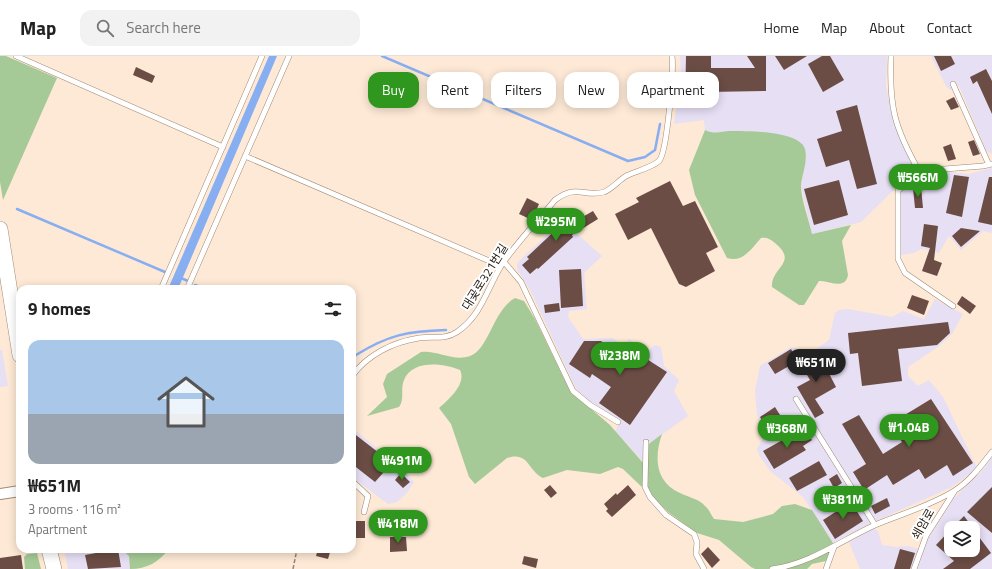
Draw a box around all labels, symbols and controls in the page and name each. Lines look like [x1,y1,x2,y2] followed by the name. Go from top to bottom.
[80,10,360,46] search box
[20,13,56,42] text: Map
[126,16,201,39] text: Search here
[94,17,116,39] icon: search
[764,17,799,38] text: Home
[821,17,847,38] text: Map
[869,17,905,38] text: About
[927,17,972,38] text: Contact
[368,72,419,108] chip: Buy
[427,72,483,108] chip: Rent
[491,72,556,108] chip: Filters
[564,72,619,108] chip: New
[627,72,719,108] chip: Apartment
[890,164,946,198] pin: ₩566M
[898,167,938,187] text: ₩566M
[528,208,584,242] pin: ₩295M
[536,211,576,231] text: ₩295M
[457,240,513,314] street label: 대곶로321번길
[28,296,91,322] text: 9 homes
[322,298,344,320] icon: filters
[592,342,648,376] pin: ₩238M
[600,345,640,365] text: ₩238M
[788,349,844,383] pin: ₩651M
[796,352,836,372] text: ₩651M
[150,366,222,438] icon: home
[876,414,942,448] pin: ₩1.04B
[759,415,815,449] pin: ₩368M
[889,417,929,437] text: ₩1.04B
[767,418,807,438] text: ₩368M
[374,447,430,481] pin: ₩491M
[382,450,422,470] text: ₩491M
[28,473,81,499] text: ₩651M
[815,486,871,520] pin: ₩381M
[823,489,863,509] text: ₩381M
[28,499,121,519] text: 3 rooms · 116 m²
[906,505,939,543] street label: 쇄암로
[370,510,426,544] pin: ₩418M
[378,513,418,533] text: ₩418M
[28,519,87,539] text: Apartment
[944,521,980,557] map controls
[944,521,980,557] button: layers

